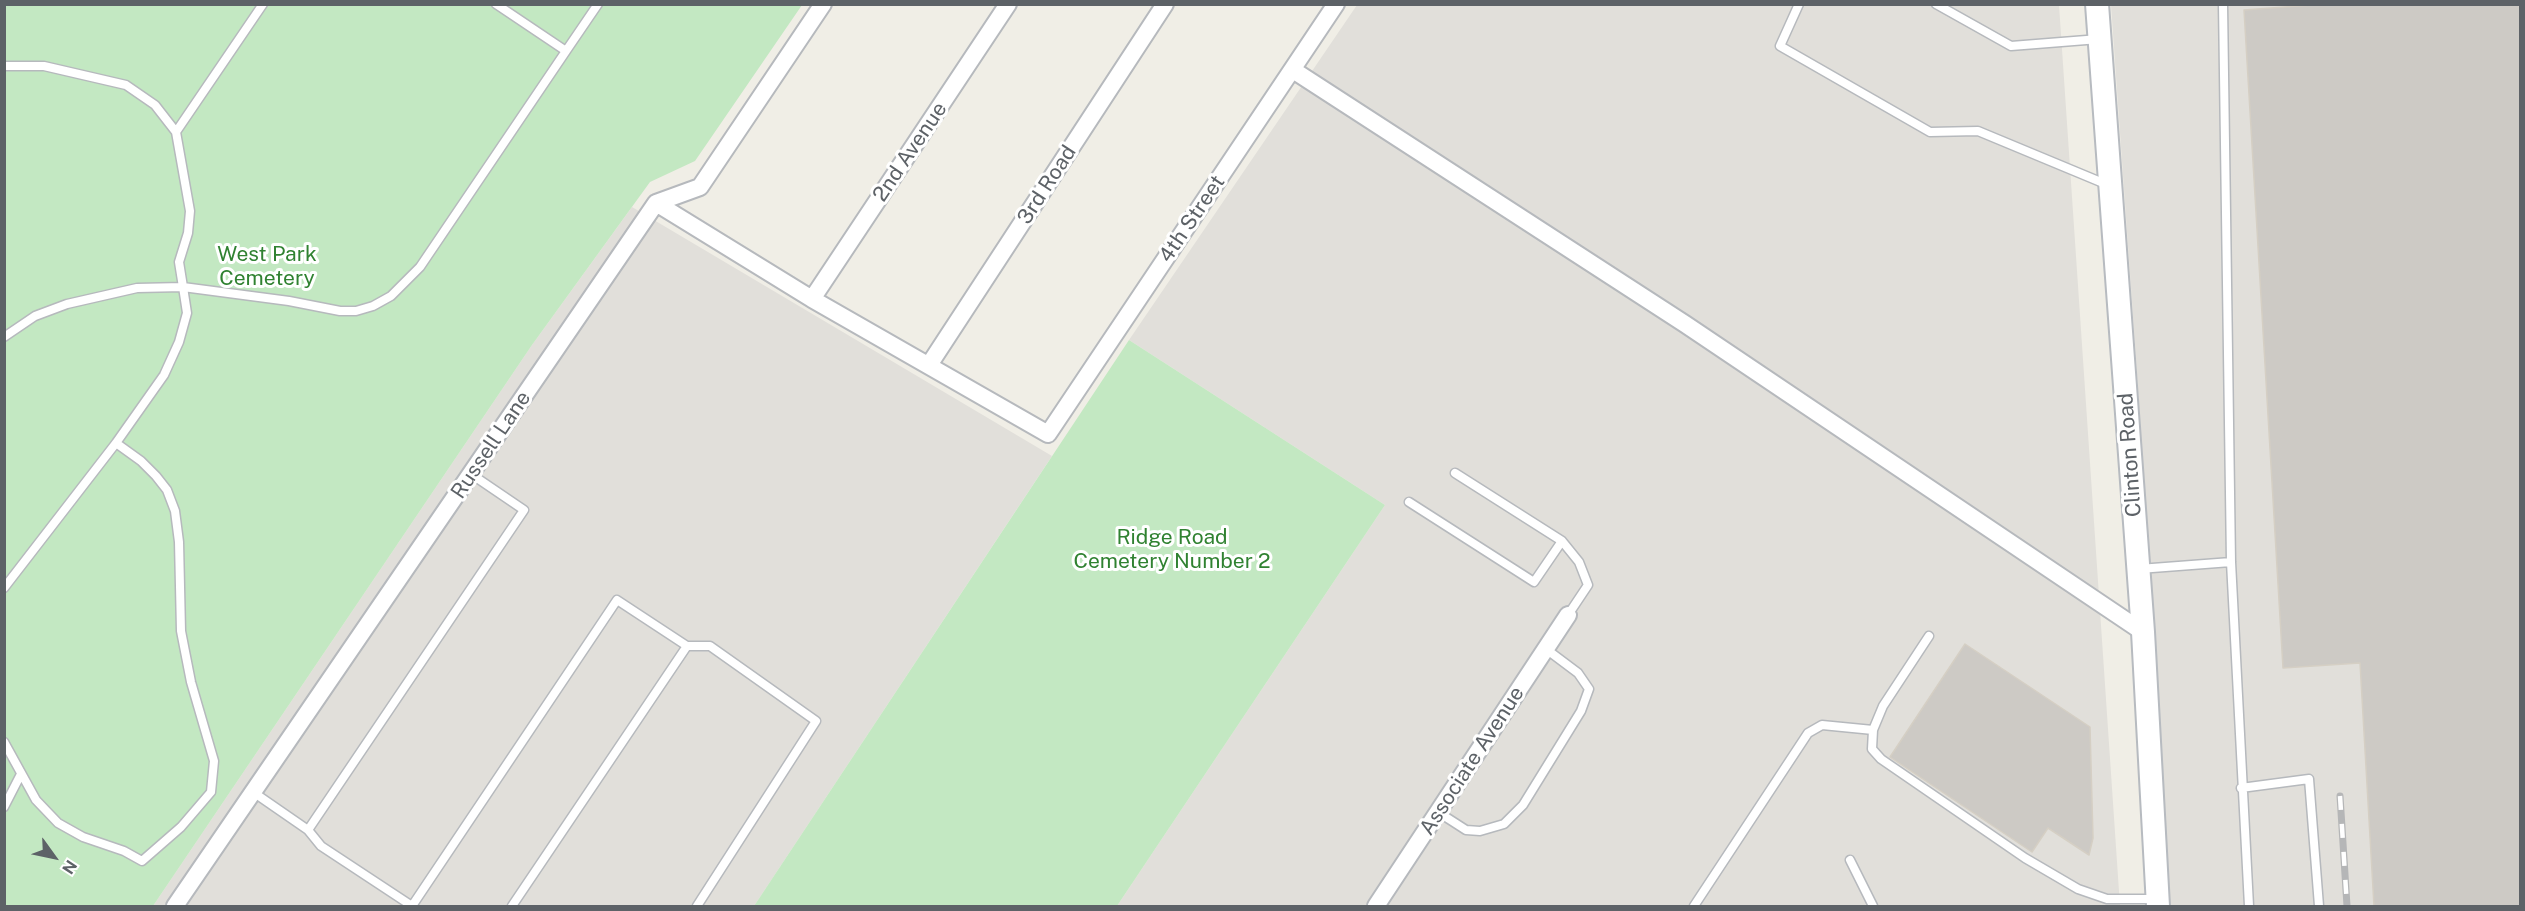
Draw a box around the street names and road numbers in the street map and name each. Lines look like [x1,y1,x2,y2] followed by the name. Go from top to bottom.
[868,98,952,206] street label: 2nd Avenue
[1012,141,1082,229] street label: 3rd Road
[1154,171,1230,267] street label: 4th Street
[446,386,536,504] street label: Russell Lane
[2113,392,2147,518] street label: Clinton Road
[1415,682,1529,840] street label: Associate Avenue

